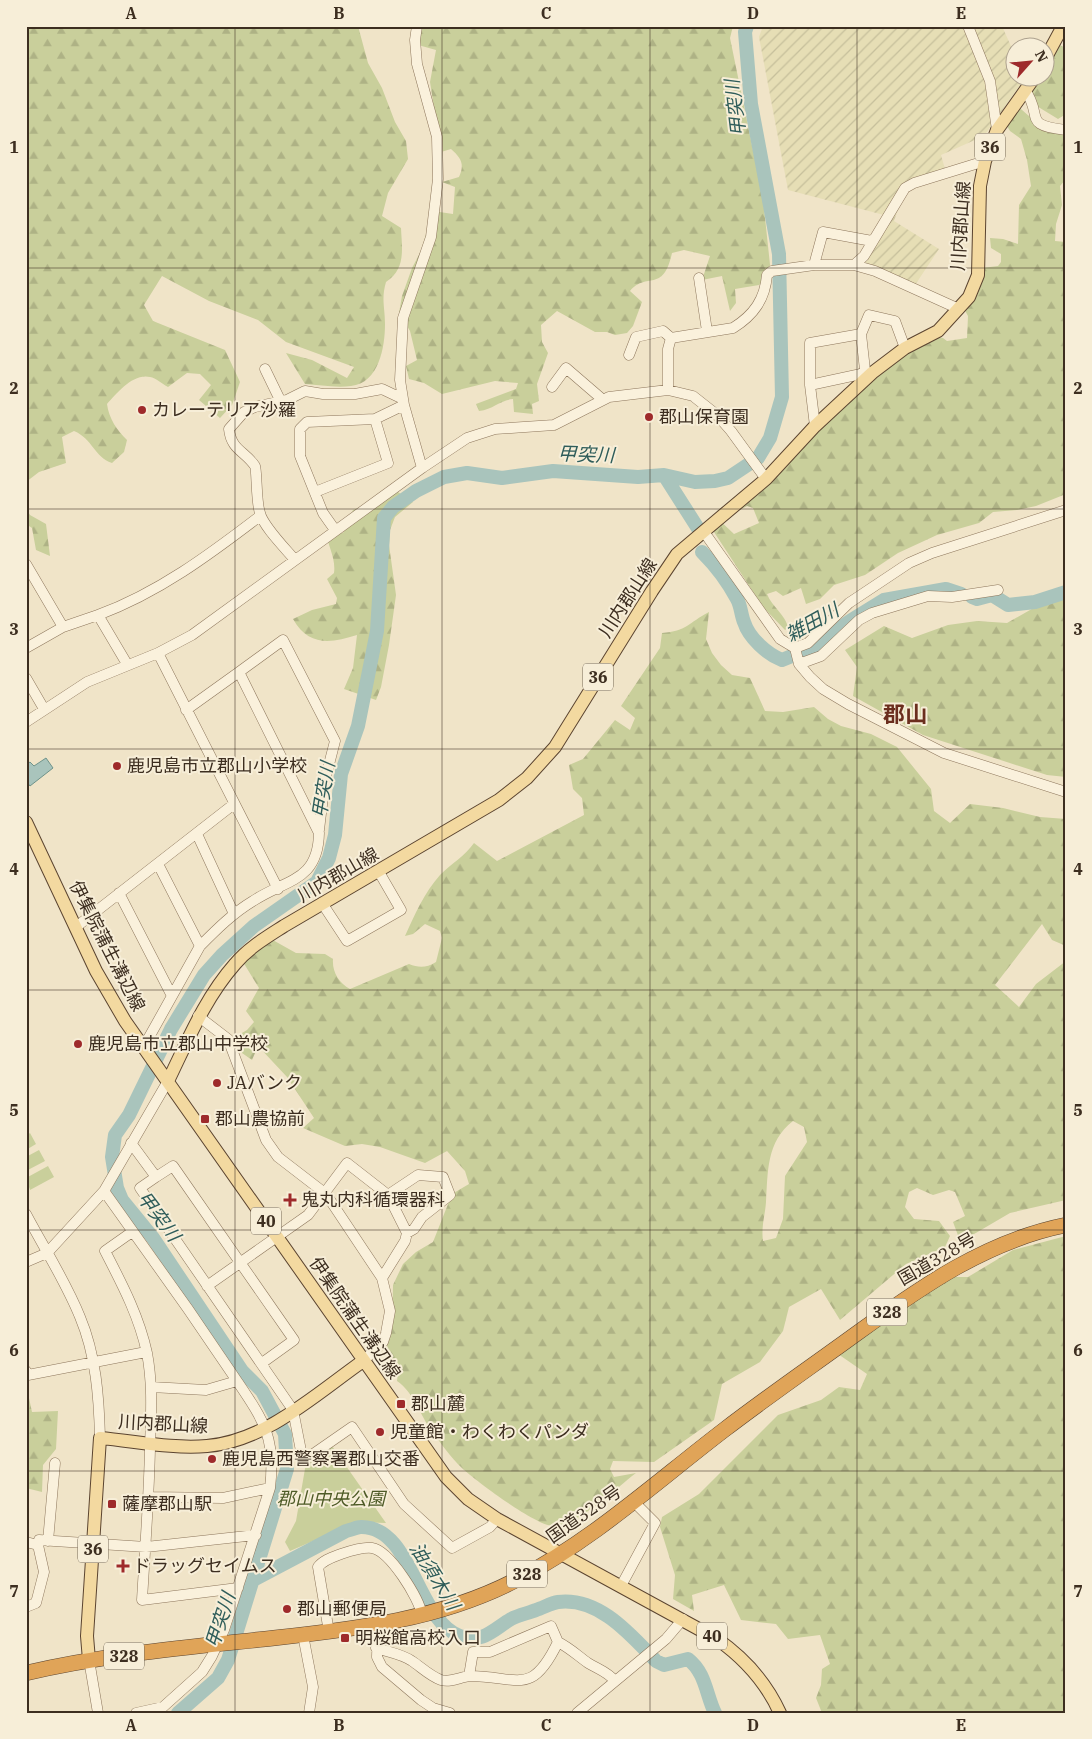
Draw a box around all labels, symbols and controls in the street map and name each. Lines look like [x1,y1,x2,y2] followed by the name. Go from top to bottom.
[125,3,137,23] text: A
[333,3,345,23] text: B
[541,3,551,23] text: C
[747,3,759,23] text: D
[956,3,966,23] text: E
[1004,38,1054,88] north arrow
[1031,47,1052,65] text: N
[719,76,750,138] water label: 甲突川
[975,134,1005,160] road number: 36
[9,137,19,157] text: 1
[1073,137,1083,157] text: 1
[946,180,975,272] street label: 川内郡山線
[9,378,19,398] text: 2
[1073,378,1083,398] text: 2
[152,398,296,421] place label: カレーテリア沙羅
[136,404,148,416] marker: カレーテリア沙羅
[659,405,749,428] place label: 郡山保育園
[643,411,655,423] marker: 郡山保育園
[557,441,617,467] water label: 甲突川
[593,554,662,642] street label: 川内郡山線
[781,597,844,646] water label: 雑田川
[9,619,19,639] text: 3
[1073,619,1083,639] text: 3
[583,664,613,690] road number: 36
[883,699,927,728] district label: 郡山
[127,754,307,777] place label: 鹿児島市立郡山小学校
[307,758,340,820] water label: 甲突川
[111,760,123,772] marker: 鹿児島市立郡山小学校
[293,842,382,907] street label: 川内郡山線
[9,859,19,879] text: 4
[1073,859,1083,879] text: 4
[65,876,150,1015] street label: 伊集院蒲生溝辺線
[88,1032,268,1055] place label: 鹿児島市立郡山中学校
[72,1038,84,1050] marker: 鹿児島市立郡山中学校
[227,1071,302,1094] place label: JAバンク
[211,1077,223,1089] marker: JAバンク
[9,1100,19,1120] text: 5
[1073,1100,1083,1120] text: 5
[215,1107,305,1130] place label: 郡山農協前
[199,1113,211,1125] marker: 郡山農協前
[132,1186,187,1248] water label: 甲突川
[301,1188,445,1211] place label: 鬼丸内科循環器科
[283,1193,297,1207] marker: 鬼丸内科循環器科
[251,1208,281,1234] road number: 40
[894,1227,980,1290] street label: 国道328号
[305,1252,406,1383] street label: 伊集院蒲生溝辺線
[867,1298,907,1325] road number: 328
[9,1340,19,1360] text: 6
[1073,1340,1083,1360] text: 6
[411,1392,465,1415] place label: 郡山麓
[395,1398,407,1410] marker: 郡山麓
[117,1410,209,1437] street label: 川内郡山線
[390,1420,589,1443] place label: 児童館・わくわくパンダ
[374,1426,386,1438] marker: 児童館・わくわくパンダ
[222,1447,420,1470] place label: 鹿児島西警察署郡山交番
[206,1453,218,1465] marker: 鹿児島西警察署郡山交番
[542,1479,626,1548] street label: 国道328号
[277,1487,388,1510] park label: 郡山中央公園
[122,1492,212,1515] place label: 薩摩郡山駅
[106,1498,118,1510] marker: 薩摩郡山駅
[78,1536,108,1562] road number: 36
[405,1537,466,1616] water label: 油須木川
[133,1554,277,1577] place label: ドラッグセイムス
[117,1560,129,1572] marker: ドラッグセイムス
[507,1560,547,1588] road number: 328
[9,1581,19,1601] text: 7
[1073,1581,1083,1601] text: 7
[200,1587,241,1651] water label: 甲突川
[297,1597,387,1620] place label: 郡山郵便局
[281,1603,293,1615] marker: 郡山郵便局
[697,1622,727,1650] road number: 40
[355,1626,481,1649] place label: 明桜館高校入口
[339,1632,351,1644] marker: 明桜館高校入口
[104,1642,144,1670] road number: 328
[125,1715,137,1735] text: A
[333,1715,345,1735] text: B
[541,1715,551,1735] text: C
[747,1715,759,1735] text: D
[956,1715,966,1735] text: E

